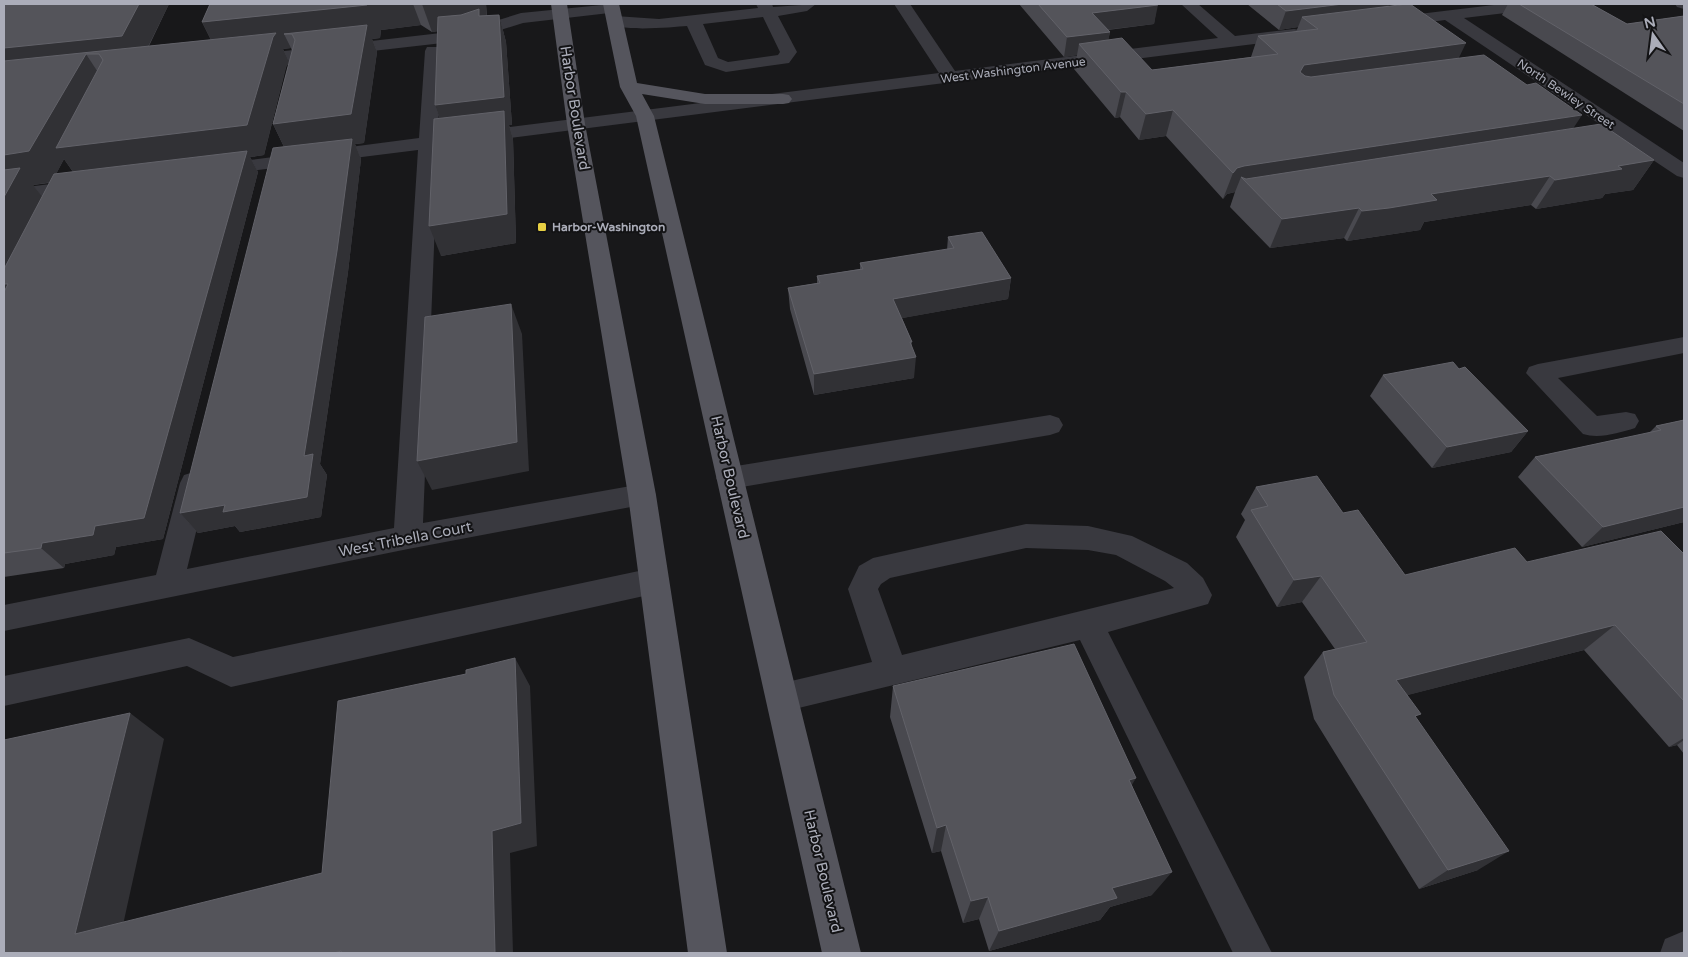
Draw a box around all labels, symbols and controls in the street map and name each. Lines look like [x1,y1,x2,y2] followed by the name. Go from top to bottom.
[1628,10,1678,60] north arrow
[1642,13,1657,32] text: N
[556,44,594,172] street label: Harbor Boulevard
[940,54,1087,86] street label: West Washington Avenue
[1515,56,1618,132] street label: North Bewley Street
[552,220,665,235] place label: Harbor-Washington
[536,221,548,233] marker: Harbor-Washington
[707,414,753,540] street label: Harbor Boulevard
[337,517,473,561] street label: West Tribella Court
[800,808,846,934] street label: Harbor Boulevard

